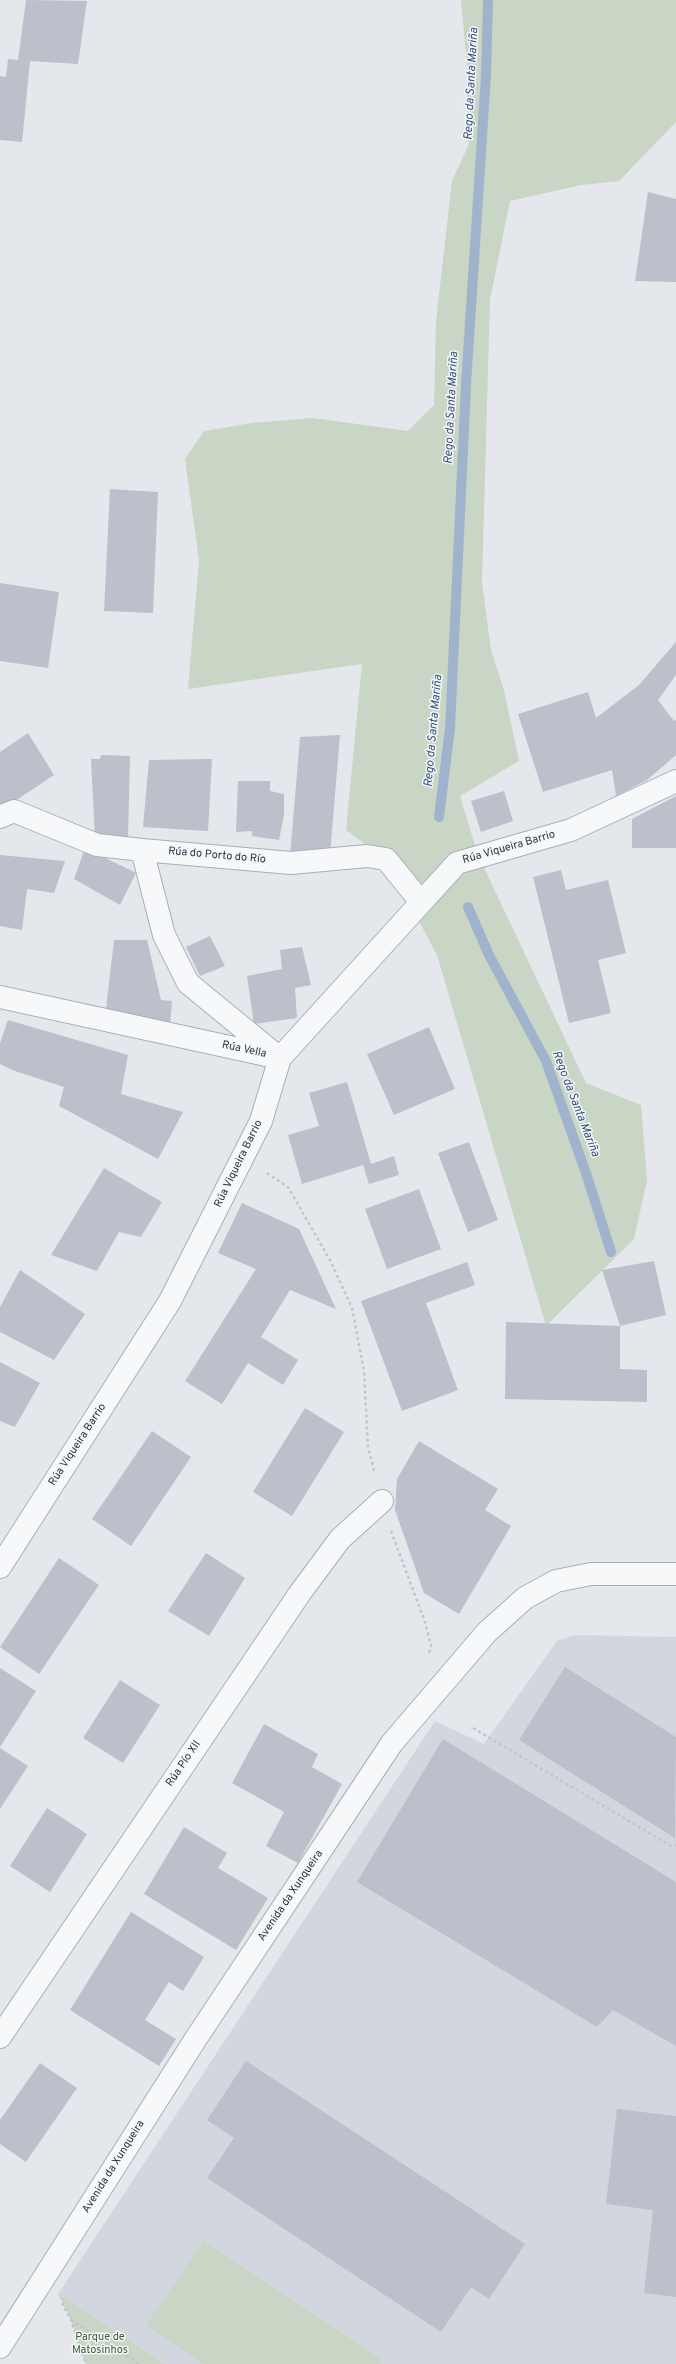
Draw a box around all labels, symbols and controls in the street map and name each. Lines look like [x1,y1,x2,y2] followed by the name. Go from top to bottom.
[462,27,482,141] water label: Rego da Santa Mariña
[442,351,462,465] water label: Rego da Santa Mariña
[422,674,446,788] water label: Rego da Santa Mariña
[461,828,557,868] street label: Rúa Viqueira Barrio
[168,845,266,867] street label: Rúa do Porto do Río
[220,1039,268,1061] street label: Rúa Vella
[548,1049,602,1159] water label: Rego da Santa Mariña
[212,1118,266,1210] street label: Rúa Viqueira Barrio
[46,1401,110,1489] street label: Rúa Viqueira Barrio
[164,1738,204,1790] street label: Rúa Pío XII
[256,1848,326,1944] street label: Avenida da Xunqueira
[80,2118,148,2216] street label: Avenida da Xunqueira
[72,2331,128,2357] park label: Parque de Matosinhos

